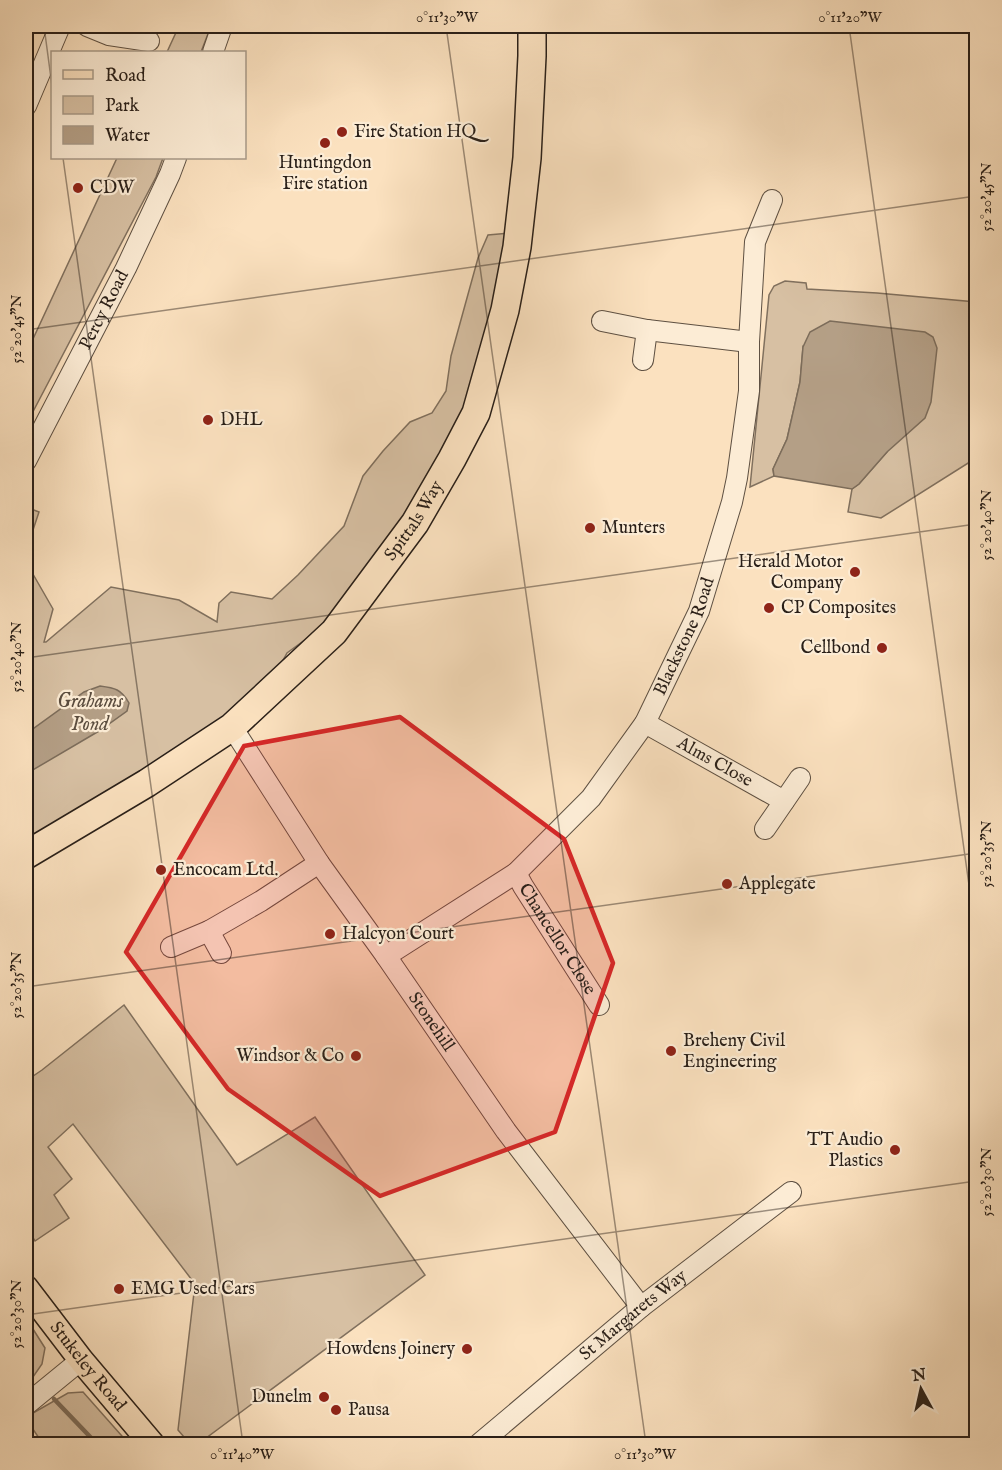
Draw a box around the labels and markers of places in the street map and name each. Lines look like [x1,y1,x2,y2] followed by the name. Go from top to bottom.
[354,121,490,144] place label: Fire Station HQ
[335,125,349,139] marker: Fire Station HQ
[318,136,332,150] marker: Huntingdon Fire station
[278,152,372,196] place label: Huntingdon Fire station
[90,177,135,200] place label: CDW
[71,181,85,195] marker: CDW
[220,409,263,432] place label: DHL
[201,413,215,427] marker: DHL
[602,517,665,540] place label: Munters
[583,521,597,535] marker: Munters
[738,551,843,595] place label: Herald Motor Company
[848,565,862,579] marker: Herald Motor Company
[781,597,896,620] place label: CP Composites
[762,601,776,615] marker: CP Composites
[801,637,870,660] place label: Cellbond
[875,641,889,655] marker: Cellbond
[173,859,278,882] place label: Encocam Ltd.
[154,863,168,877] marker: Encocam Ltd.
[738,873,816,896] place label: Applegate
[720,877,734,891] marker: Applegate
[342,923,454,946] place label: Halcyon Court
[323,927,337,941] marker: Halcyon Court
[683,1030,785,1074] place label: Breheny Civil Engineering
[664,1044,678,1058] marker: Breheny Civil Engineering
[236,1045,344,1068] place label: Windsor & Co
[349,1049,363,1063] marker: Windsor & Co
[807,1129,883,1173] place label: TT Audio Plastics
[888,1143,902,1157] marker: TT Audio Plastics
[131,1278,255,1301] place label: EMG Used Cars
[112,1282,126,1296] marker: EMG Used Cars
[326,1338,455,1361] place label: Howdens Joinery
[460,1342,474,1356] marker: Howdens Joinery
[252,1386,312,1409] place label: Dunelm
[317,1390,331,1404] marker: Dunelm
[348,1399,390,1422] place label: Pausa
[329,1403,343,1417] marker: Pausa

